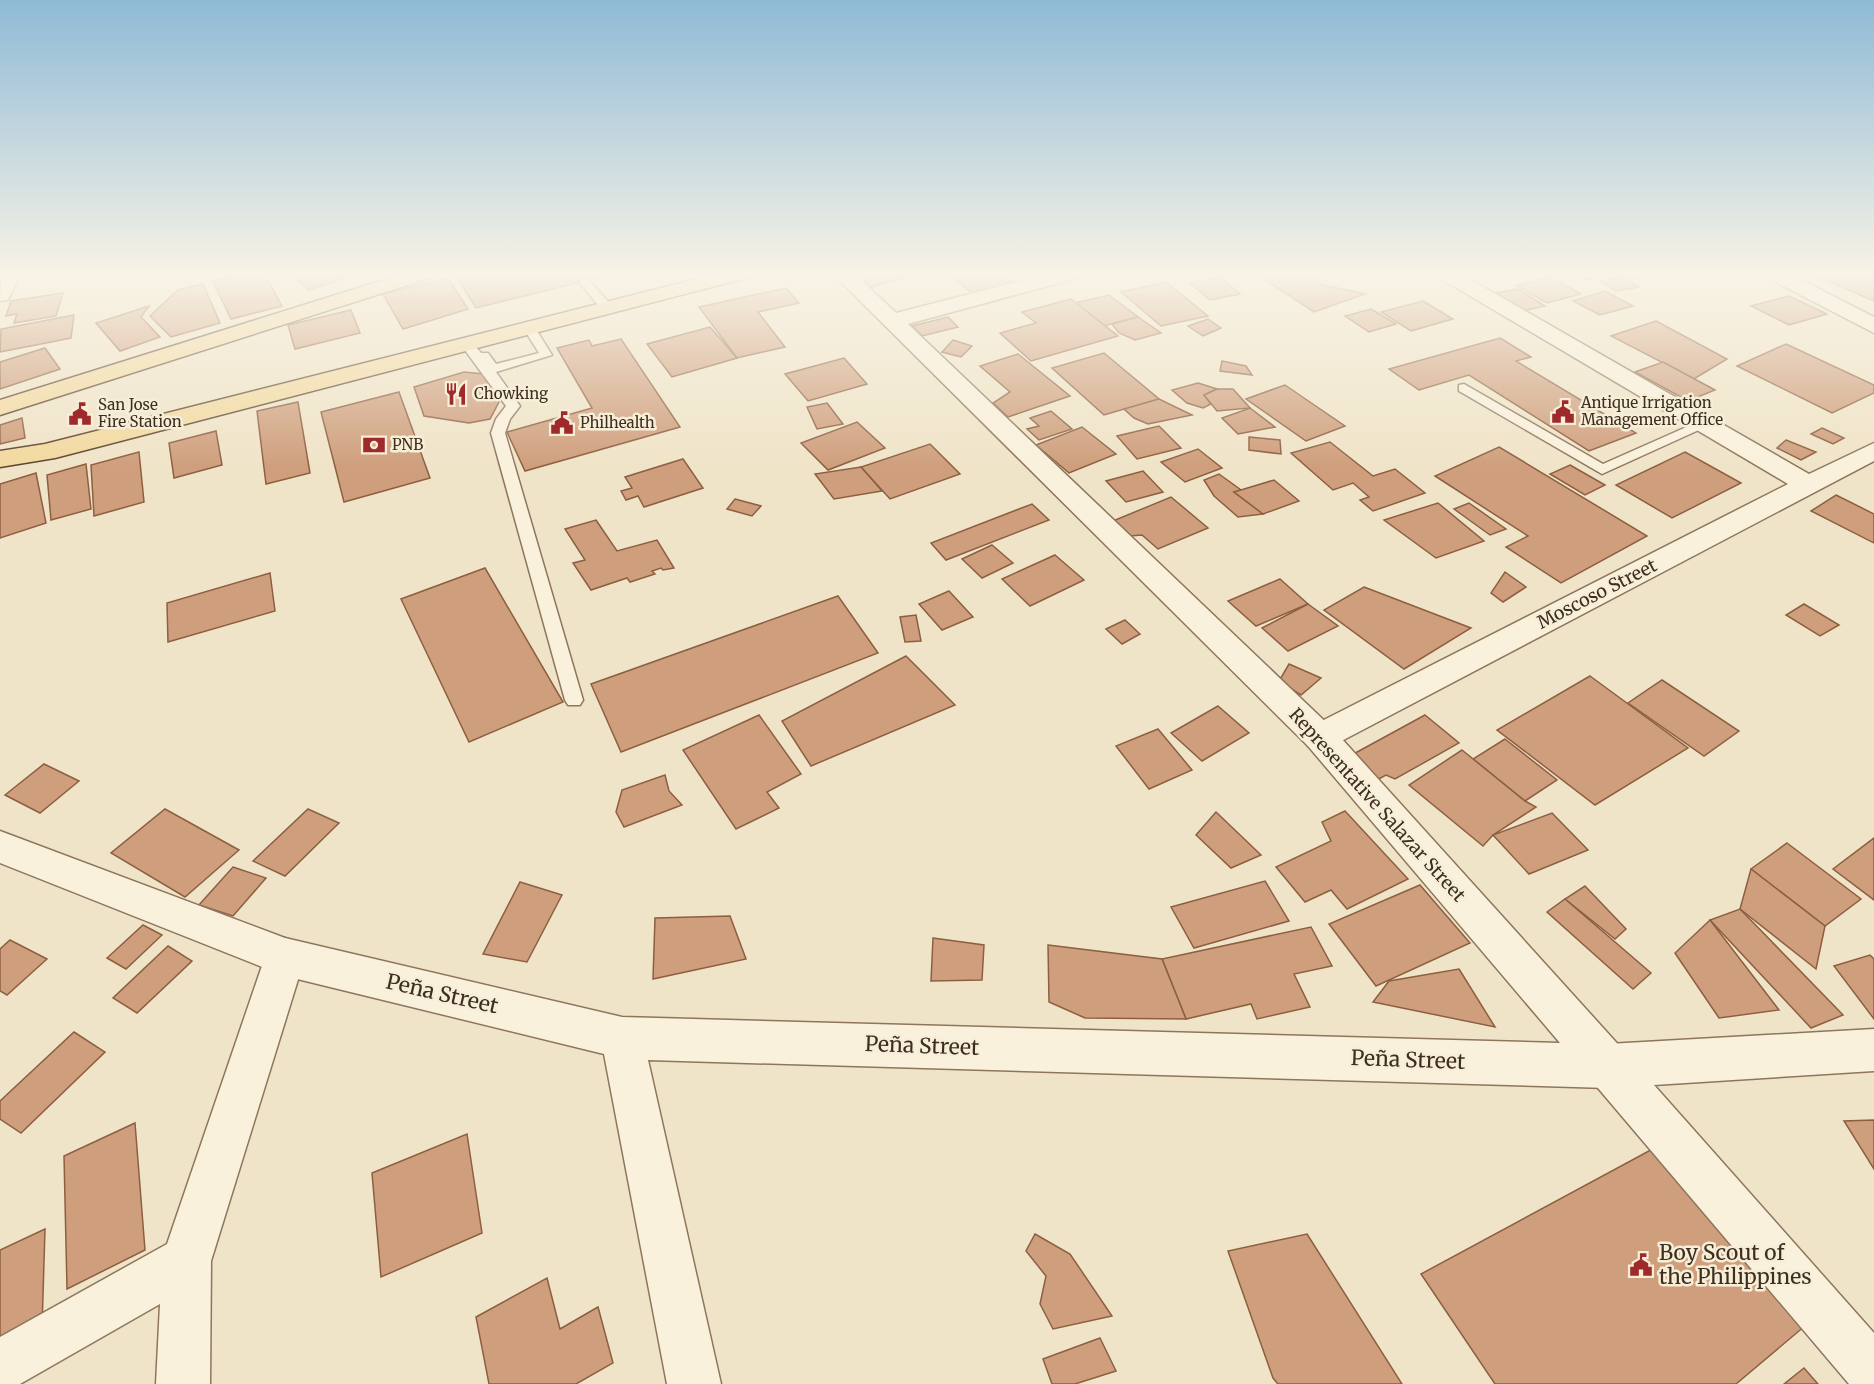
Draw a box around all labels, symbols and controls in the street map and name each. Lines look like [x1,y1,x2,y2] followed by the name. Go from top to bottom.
[443,381,469,407] restaurant icon: Chowking
[474,384,548,403] place label: Chowking
[1580,393,1723,429] place label: Antique Irrigation Management Office
[98,395,182,431] place label: San Jose Fire Station
[1550,399,1576,425] public building icon: Antique Irrigation Management Office
[67,401,93,427] public building icon: San Jose Fire Station
[549,410,575,436] public building icon: Philhealth
[580,413,655,432] place label: Philhealth
[361,432,387,458] bank icon: PNB
[392,435,423,454] place label: PNB
[1533,553,1661,634] street label: Moscoso Street
[1284,703,1470,906] street label: Representative Salazar Street
[383,967,501,1020] street label: Peña Street
[864,1030,980,1061] street label: Peña Street
[1350,1044,1466,1075] street label: Peña Street
[1659,1239,1812,1290] place label: Boy Scout of the Philippines
[1628,1252,1654,1278] public building icon: Boy Scout of the Philippines

